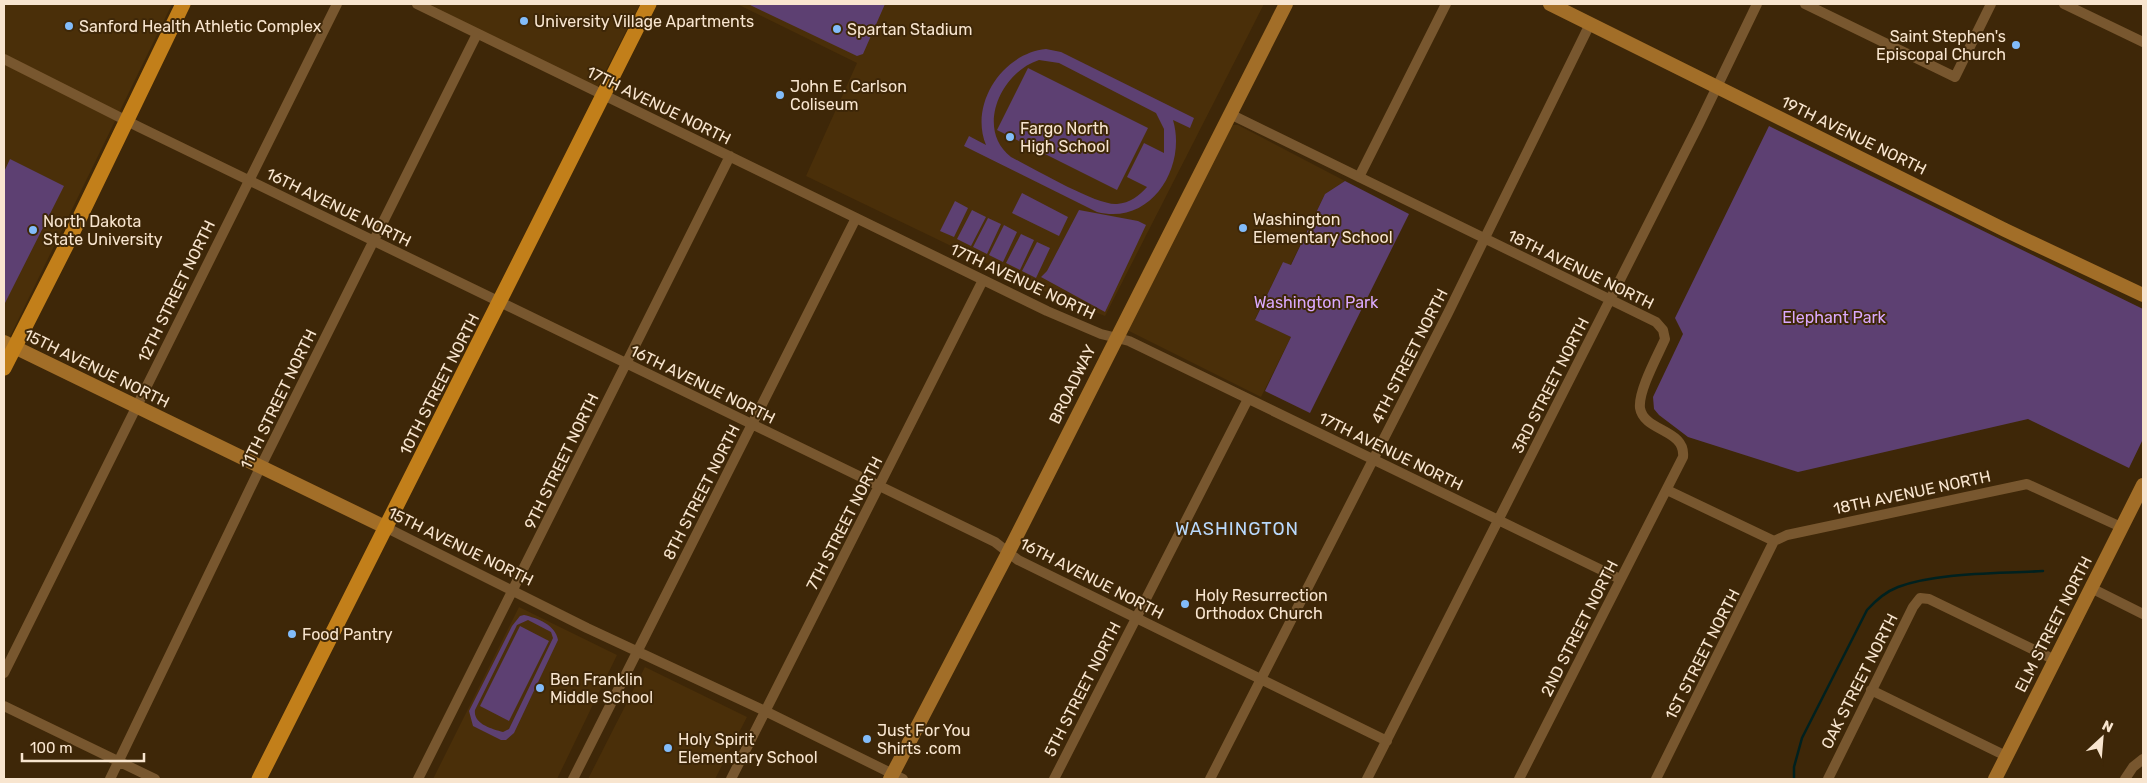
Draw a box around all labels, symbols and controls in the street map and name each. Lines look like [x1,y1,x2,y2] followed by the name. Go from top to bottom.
[534,12,754,31] place label: University Village Apartments
[518,15,530,27] marker: University Village Apartments
[79,17,322,36] place label: Sanford Health Athletic Complex
[63,20,75,32] marker: Sanford Health Athletic Complex
[847,20,972,39] place label: Spartan Stadium
[831,23,843,35] marker: Spartan Stadium
[1876,27,2006,64] place label: Saint Stephen's Episcopal Church
[2010,39,2022,51] marker: Saint Stephen's Episcopal Church
[583,62,734,149] street label: 17TH AVENUE NORTH
[790,77,907,114] place label: John E. Carlson Coliseum
[774,89,786,101] marker: John E. Carlson Coliseum
[1778,92,1930,179] street label: 19TH AVENUE NORTH
[1020,119,1109,156] place label: Fargo North High School
[1004,131,1016,143] marker: Fargo North High School
[263,164,414,251] street label: 16TH AVENUE NORTH
[1253,210,1393,247] place label: Washington Elementary School
[43,212,163,249] place label: North Dakota State University
[134,217,219,365] street label: 12TH STREET NORTH
[1237,222,1249,234] marker: Washington Elementary School
[27,224,39,236] marker: North Dakota State University
[1505,226,1657,313] street label: 18TH AVENUE NORTH
[947,239,1099,324] street label: 17TH AVENUE NORTH
[1367,286,1452,427] street label: 4TH STREET NORTH
[1254,293,1379,312] park label: Washington Park
[1782,308,1887,327] park label: Elephant Park
[396,310,483,458] street label: 10TH STREET NORTH
[1508,314,1593,456] street label: 3RD STREET NORTH
[21,325,173,412] street label: 15TH AVENUE NORTH
[236,326,321,472] street label: 11TH STREET NORTH
[627,341,778,428] street label: 16TH AVENUE NORTH
[1045,342,1100,427] street label: BROADWAY
[520,390,603,532] street label: 9TH STREET NORTH
[1315,408,1466,495] street label: 17TH AVENUE NORTH
[659,421,744,563] street label: 8TH STREET NORTH
[802,453,886,593] street label: 7TH STREET NORTH
[1832,467,1992,518] street label: 18TH AVENUE NORTH
[385,503,537,590] street label: 15TH AVENUE NORTH
[1175,518,1299,540] district label: WASHINGTON
[1017,534,1167,623] street label: 16TH AVENUE NORTH
[2011,553,2096,695] street label: ELM STREET NORTH
[1537,557,1622,699] street label: 2ND STREET NORTH
[1195,586,1328,623] place label: Holy Resurrection Orthodox Church
[1661,586,1744,723] street label: 1ST STREET NORTH
[1179,598,1191,610] marker: Holy Resurrection Orthodox Church
[1817,610,1902,752] street label: OAK STREET NORTH
[1040,619,1125,760] street label: 5TH STREET NORTH
[302,625,393,644] place label: Food Pantry
[286,628,298,640] marker: Food Pantry
[550,670,653,707] place label: Ben Franklin Middle School
[534,682,546,694] marker: Ben Franklin Middle School
[2077,713,2127,763] north arrow
[2099,717,2116,737] text: N
[877,721,970,758] place label: Just For You Shirts .com
[22,730,145,762] scale bar
[678,730,818,767] place label: Holy Spirit Elementary School
[861,733,873,745] marker: Just For You Shirts .com
[30,739,72,757] text: 100 m
[662,742,674,754] marker: Holy Spirit Elementary School

